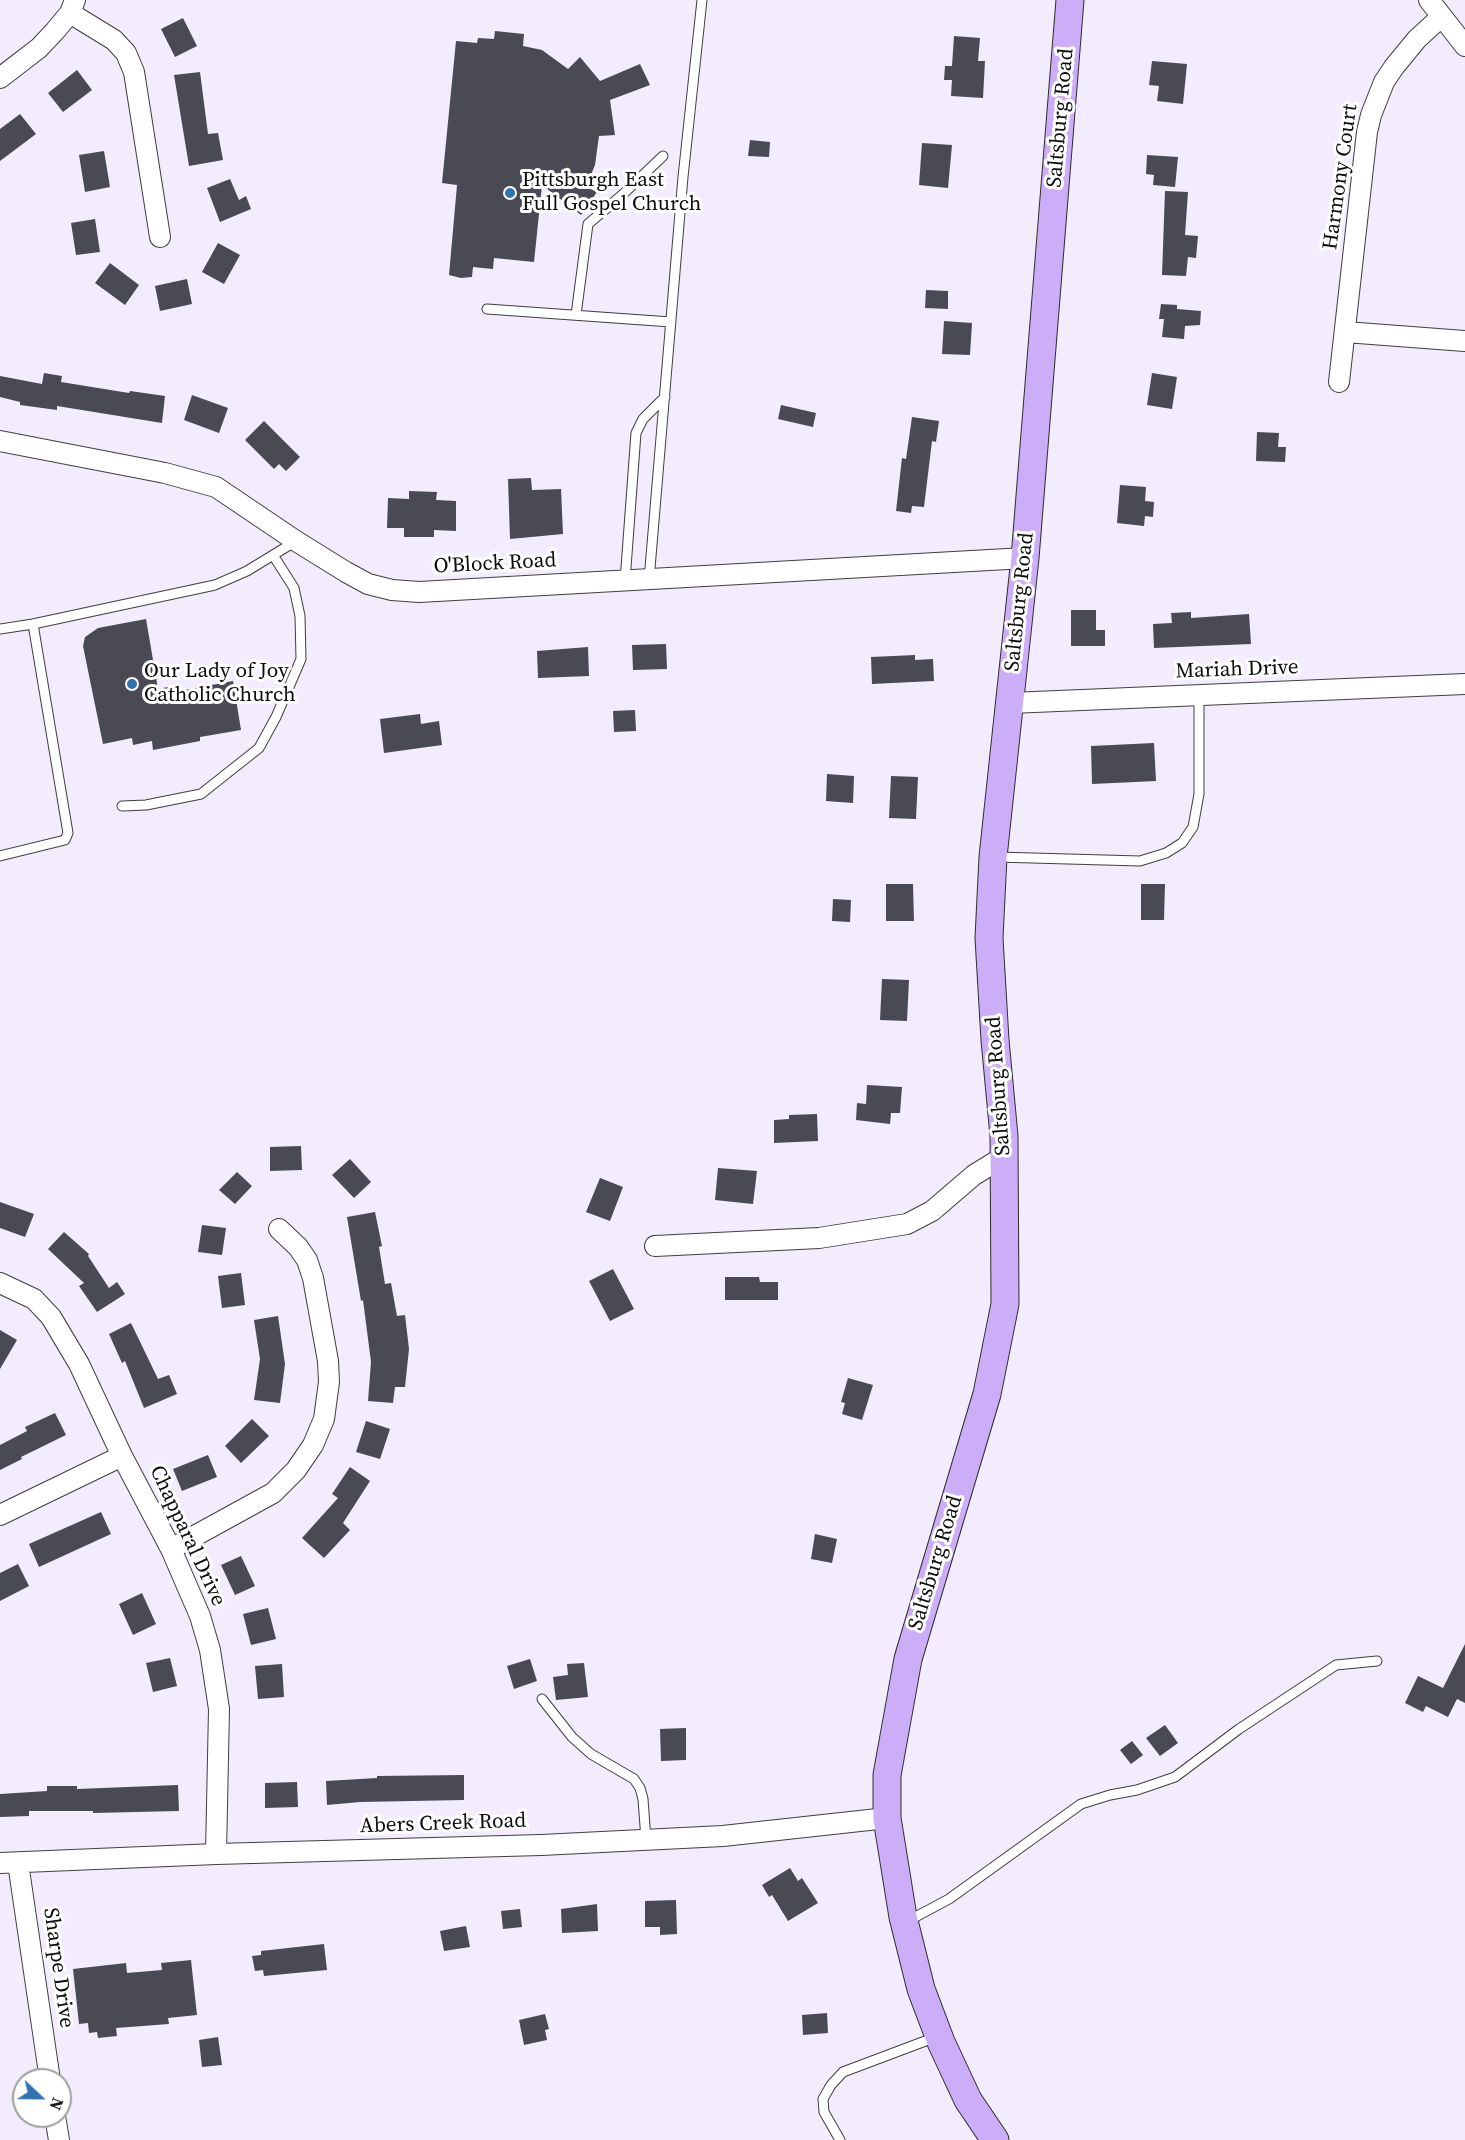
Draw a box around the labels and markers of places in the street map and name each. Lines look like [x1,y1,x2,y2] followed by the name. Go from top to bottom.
[522,168,701,218] place label: Pittsburgh East Full Gospel Church
[503,186,517,200] marker: Pittsburgh East Full Gospel Church
[144,659,296,709] place label: Our Lady of Joy Catholic Church
[125,677,139,691] marker: Our Lady of Joy Catholic Church

